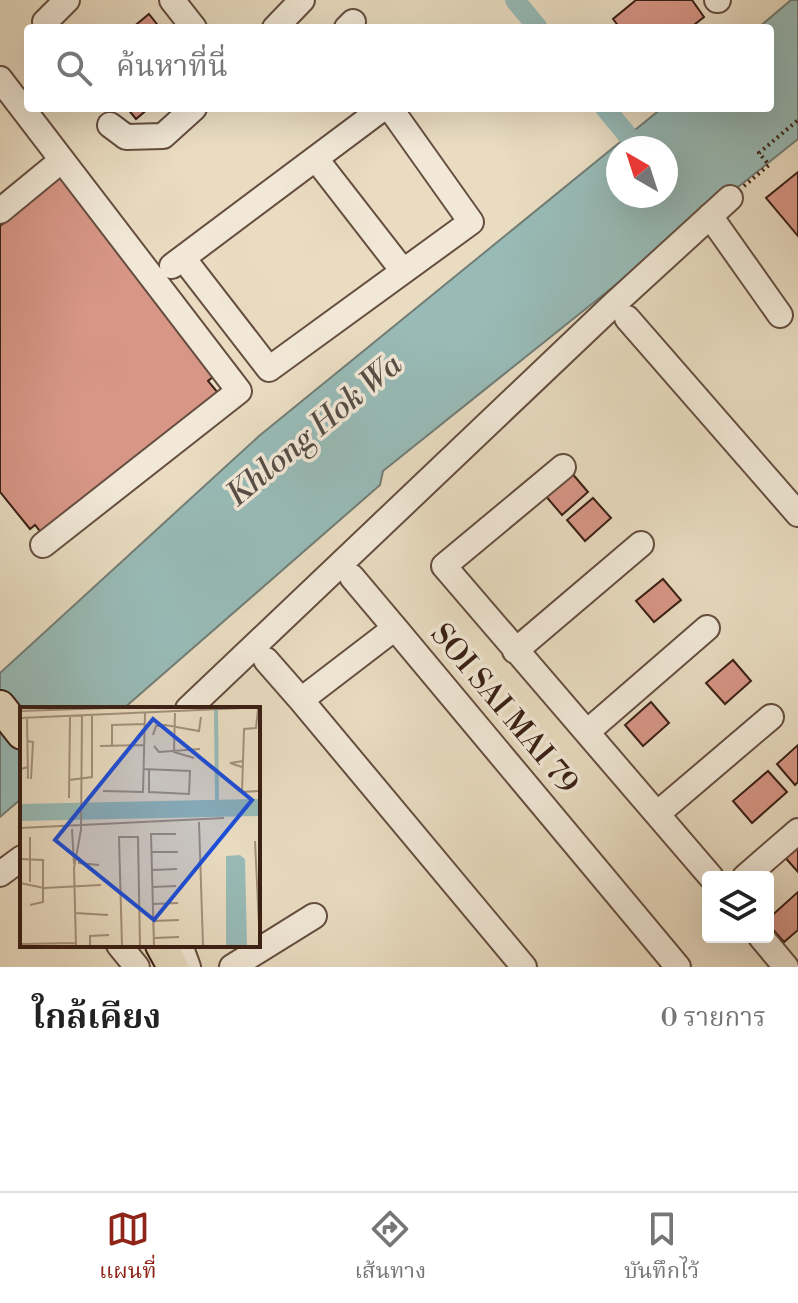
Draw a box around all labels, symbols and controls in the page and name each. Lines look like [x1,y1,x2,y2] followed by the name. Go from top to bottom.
[24,24,774,112] search box
[52,46,96,90] icon: search
[116,48,228,86] text: ค้นหาที่นี่
[606,136,678,208] north arrow
[218,345,410,515] water label: Khlong Hok Wa
[422,616,586,802] street label: SOI SAI MAI 79
[20,707,260,947] inset map
[702,871,774,943] map controls
[702,871,774,943] button: layers
[32,997,161,1039] text: ใกล้เคียง
[661,1002,766,1034] text: 0 รายการ
[99,1207,157,1290] tab: แผนที่
[355,1207,426,1290] tab: เส้นทาง
[624,1207,699,1290] tab: บันทึกไว้

